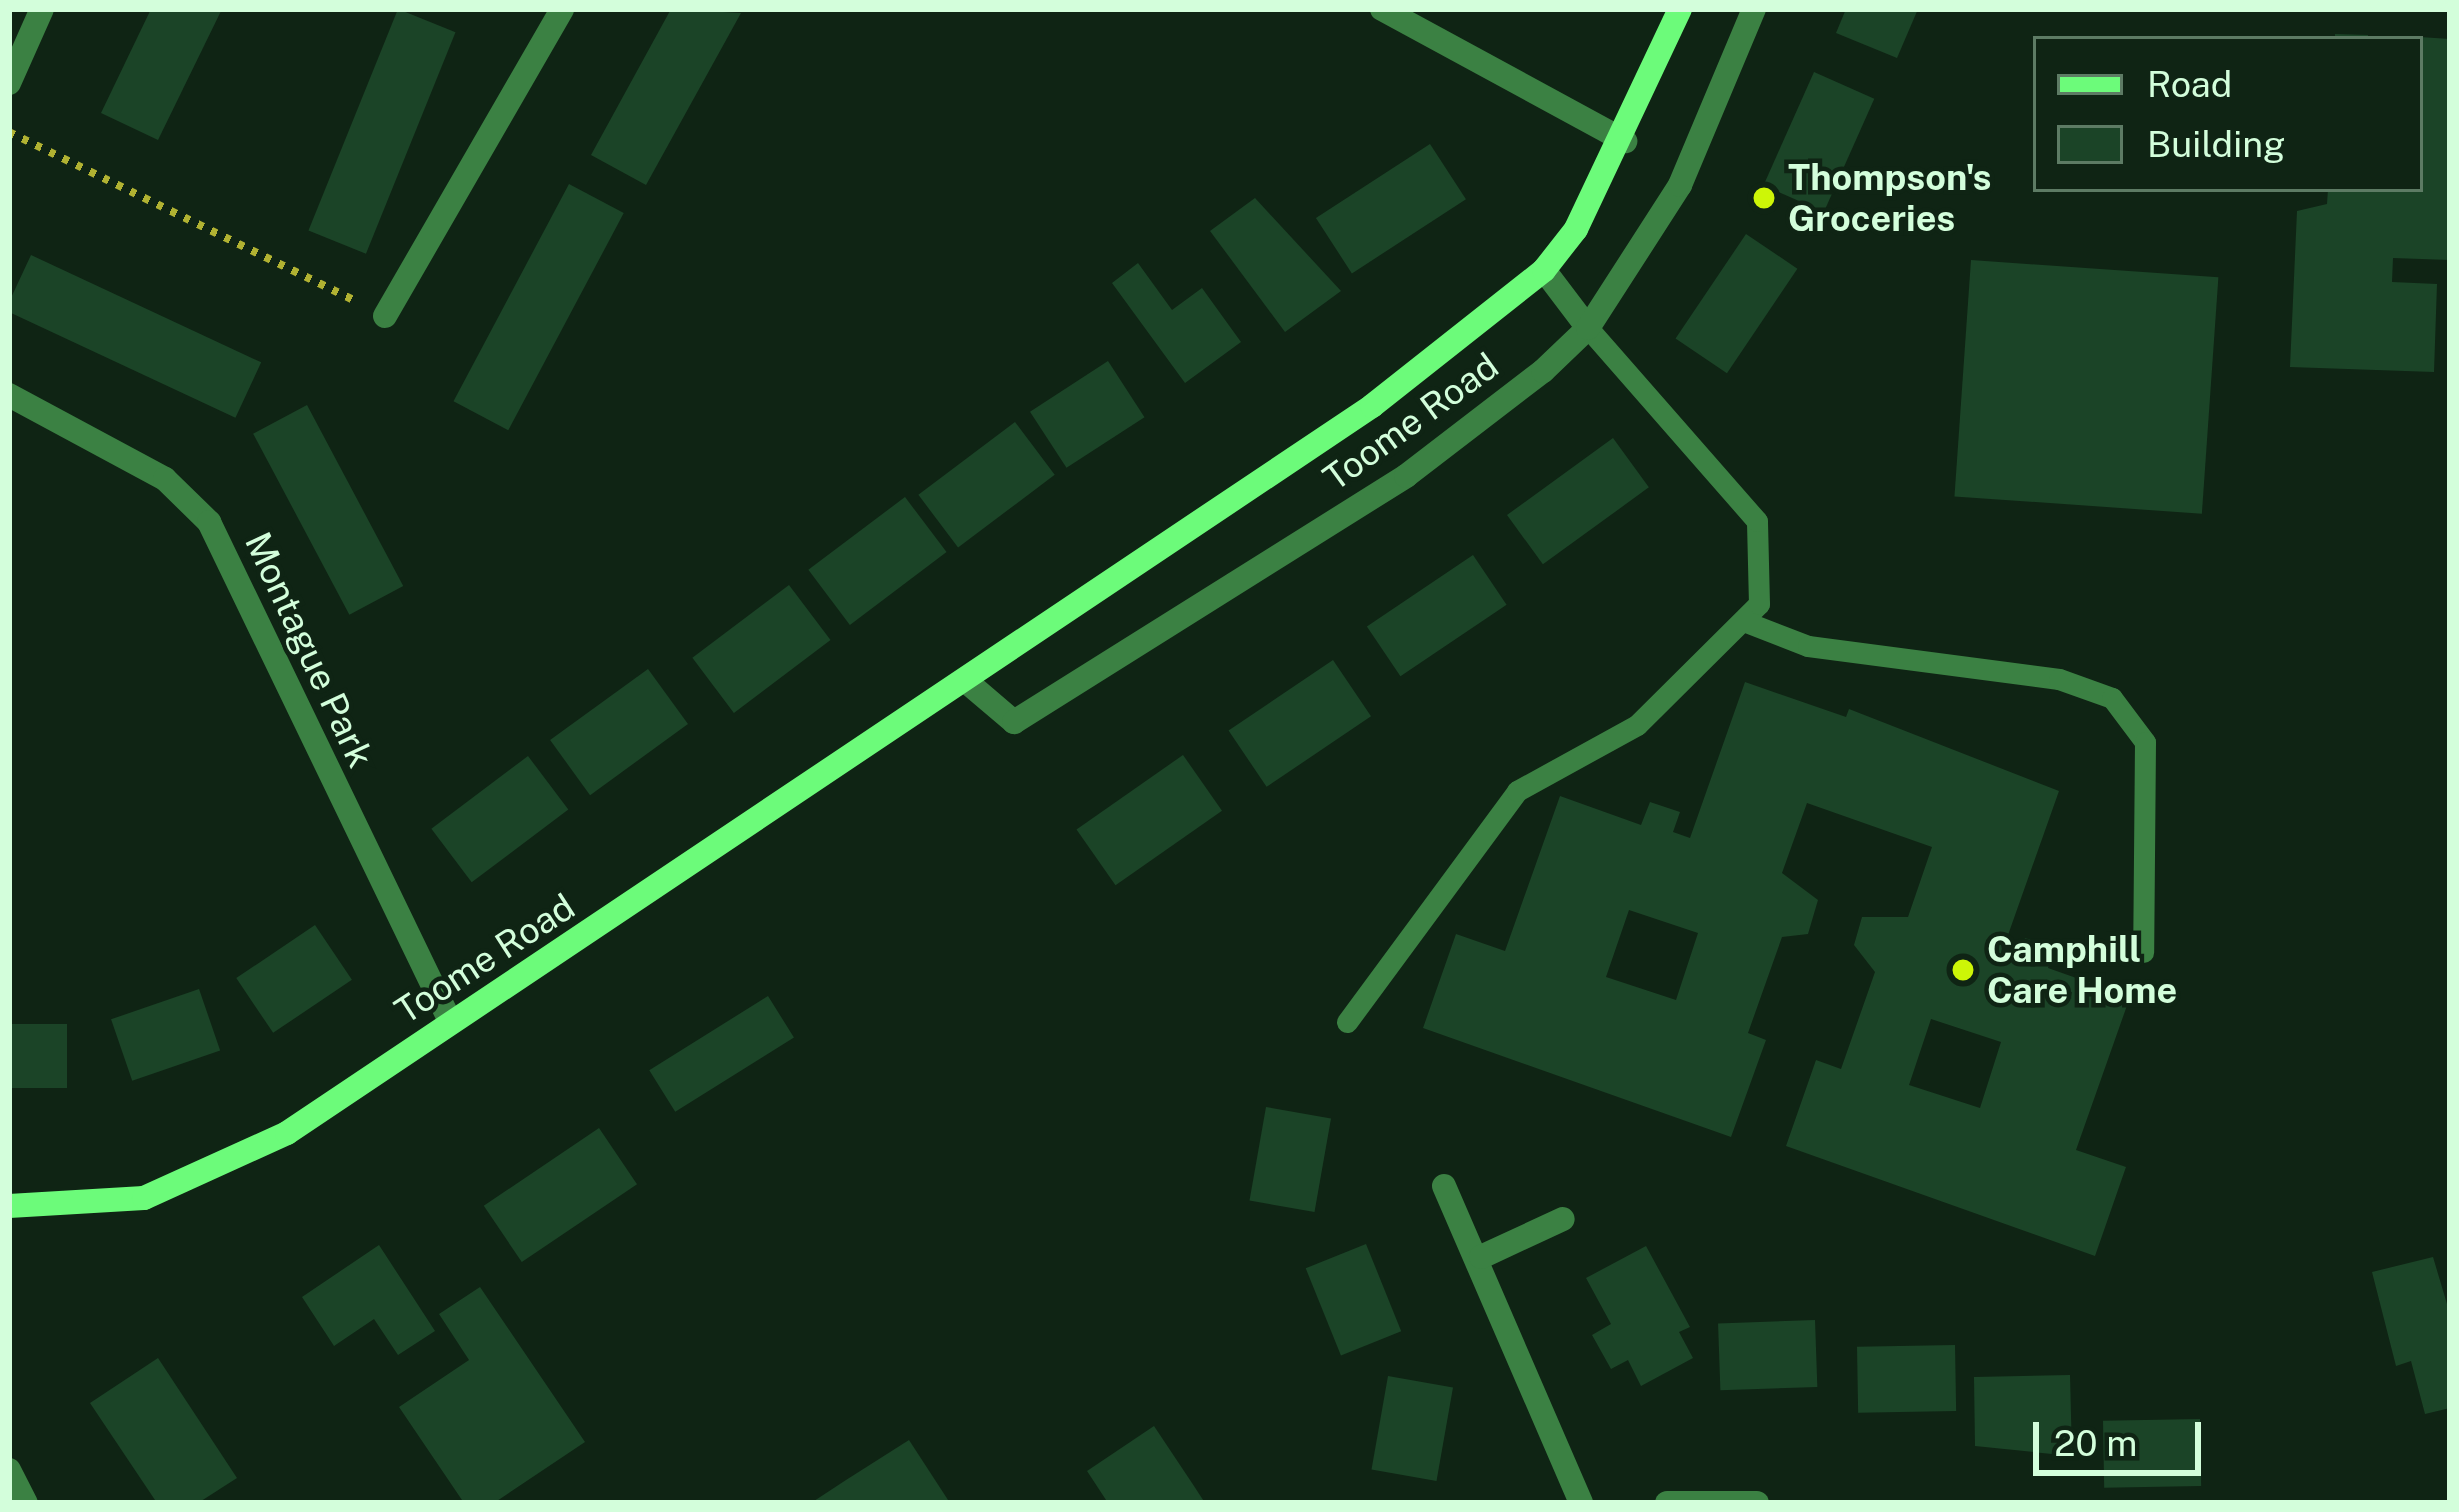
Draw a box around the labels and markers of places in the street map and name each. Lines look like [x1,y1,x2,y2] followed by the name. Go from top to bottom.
[1788,155,1992,240] place label: Thompson's Groceries
[1751,185,1777,211] marker: Thompson's Groceries
[1987,927,2177,1012] place label: Camphill Care Home
[1950,957,1976,983] marker: Camphill Care Home

